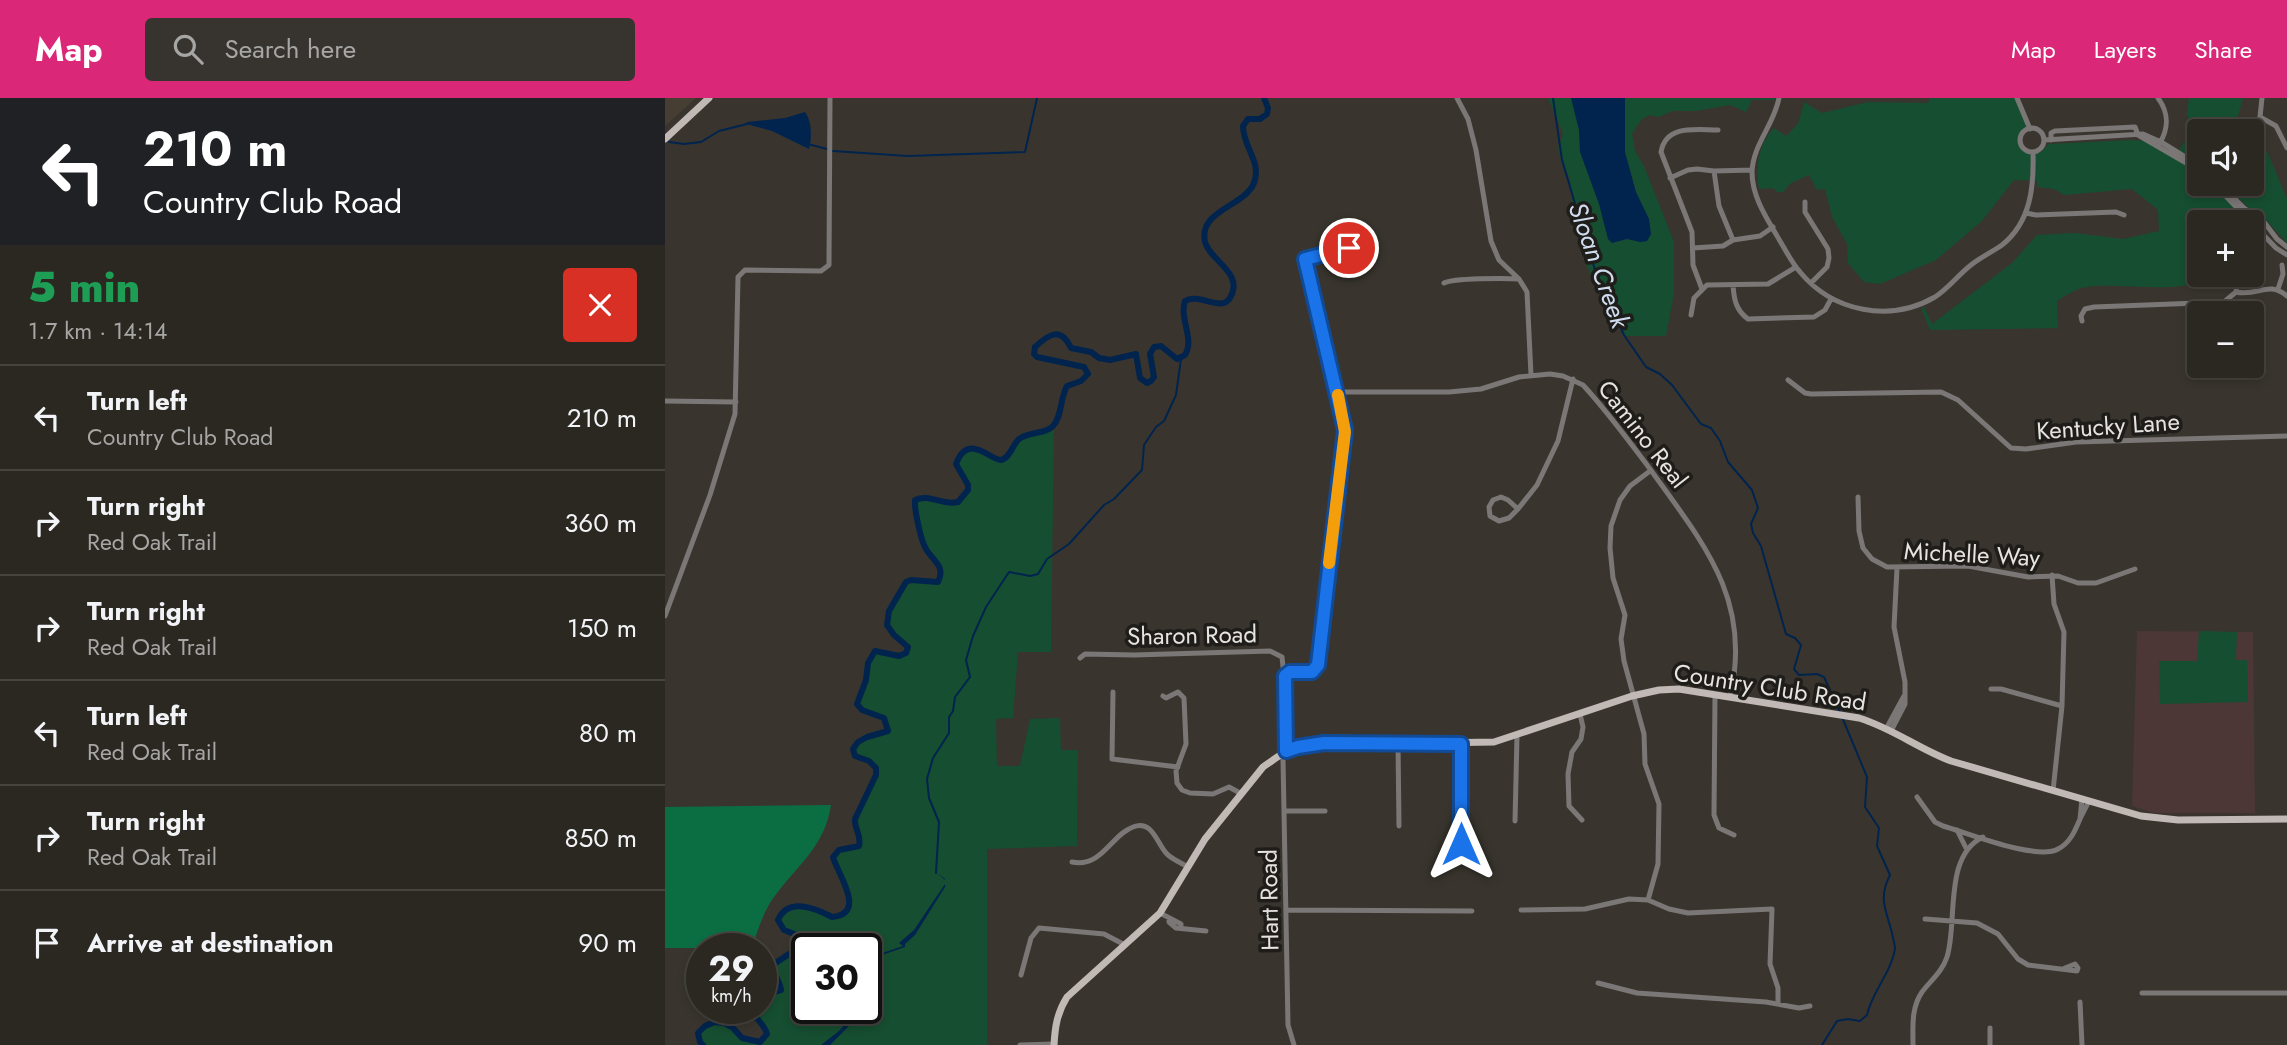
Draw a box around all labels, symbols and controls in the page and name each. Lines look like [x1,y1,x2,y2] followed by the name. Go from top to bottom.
[145,18,635,81] search box
[35,26,103,73] text: Map
[169,30,207,68] icon: search
[225,30,356,68] text: Search here
[2011,32,2056,67] text: Map
[2094,32,2156,67] text: Layers
[2194,32,2252,67] text: Share
[143,114,287,184] text: 210 m
[2187,119,2264,378] map controls
[2187,119,2264,196] button: sound
[28,126,119,217] icon: left
[143,179,402,225] text: Country Club Road
[1559,197,1640,335] water label: Sloan Creek
[2187,210,2264,287] button: +
[1319,218,1379,278] pin
[1330,229,1368,267] icon: arrive
[28,257,140,318] text: 5 min
[563,268,637,342] button: close
[2187,301,2264,378] button: −
[28,314,167,348] text: 1.7 km · 14:14
[1590,373,1696,495] street label: Camino Real
[87,382,187,420] text: Turn left
[28,399,66,437] icon: left
[567,399,637,437] text: 210 m
[2035,404,2181,448] street label: Kentucky Lane
[87,420,273,454] text: Country Club Road
[87,487,205,525] text: Turn right
[28,504,66,542] icon: right
[564,504,637,542] text: 360 m
[87,525,217,559] text: Red Oak Trail
[1903,533,2041,575] street label: Michelle Way
[87,592,205,630] text: Turn right
[28,609,66,647] icon: right
[567,609,637,647] text: 150 m
[1127,616,1257,654] street label: Sharon Road
[87,630,217,664] text: Red Oak Trail
[1671,655,1869,719] street label: Country Club Road
[87,697,187,735] text: Turn left
[28,714,66,752] icon: left
[579,714,637,752] text: 80 m
[87,735,217,769] text: Red Oak Trail
[87,802,205,840] text: Turn right
[1424,807,1498,881] position arrow
[28,819,66,857] icon: right
[564,819,637,857] text: 850 m
[87,840,217,874] text: Red Oak Trail
[1251,849,1287,951] street label: Hart Road
[28,924,66,962] icon: arrive
[87,924,334,962] text: Arrive at destination
[578,924,637,962] text: 90 m
[791,933,882,1024] speed limit sign: 30
[708,944,755,994] text: 29
[711,983,752,1009] text: km/h

